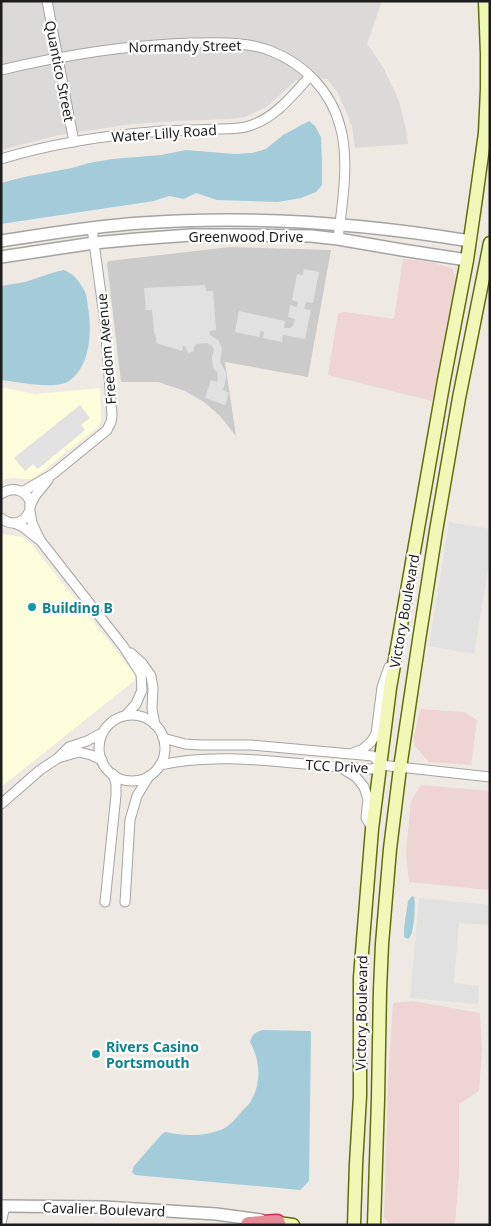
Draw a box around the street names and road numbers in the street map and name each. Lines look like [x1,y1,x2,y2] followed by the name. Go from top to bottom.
[41,19,79,123] street label: Quantico Street
[128,36,242,56] street label: Normandy Street
[111,120,217,146] street label: Water Lilly Road
[189,227,304,246] street label: Greenwood Drive
[92,293,120,405] street label: Freedom Avenue
[385,553,423,669] street label: Victory Boulevard
[305,755,369,777] street label: TCC Drive
[350,955,372,1071] street label: Victory Boulevard
[42,1197,166,1221] street label: Cavalier Boulevard

